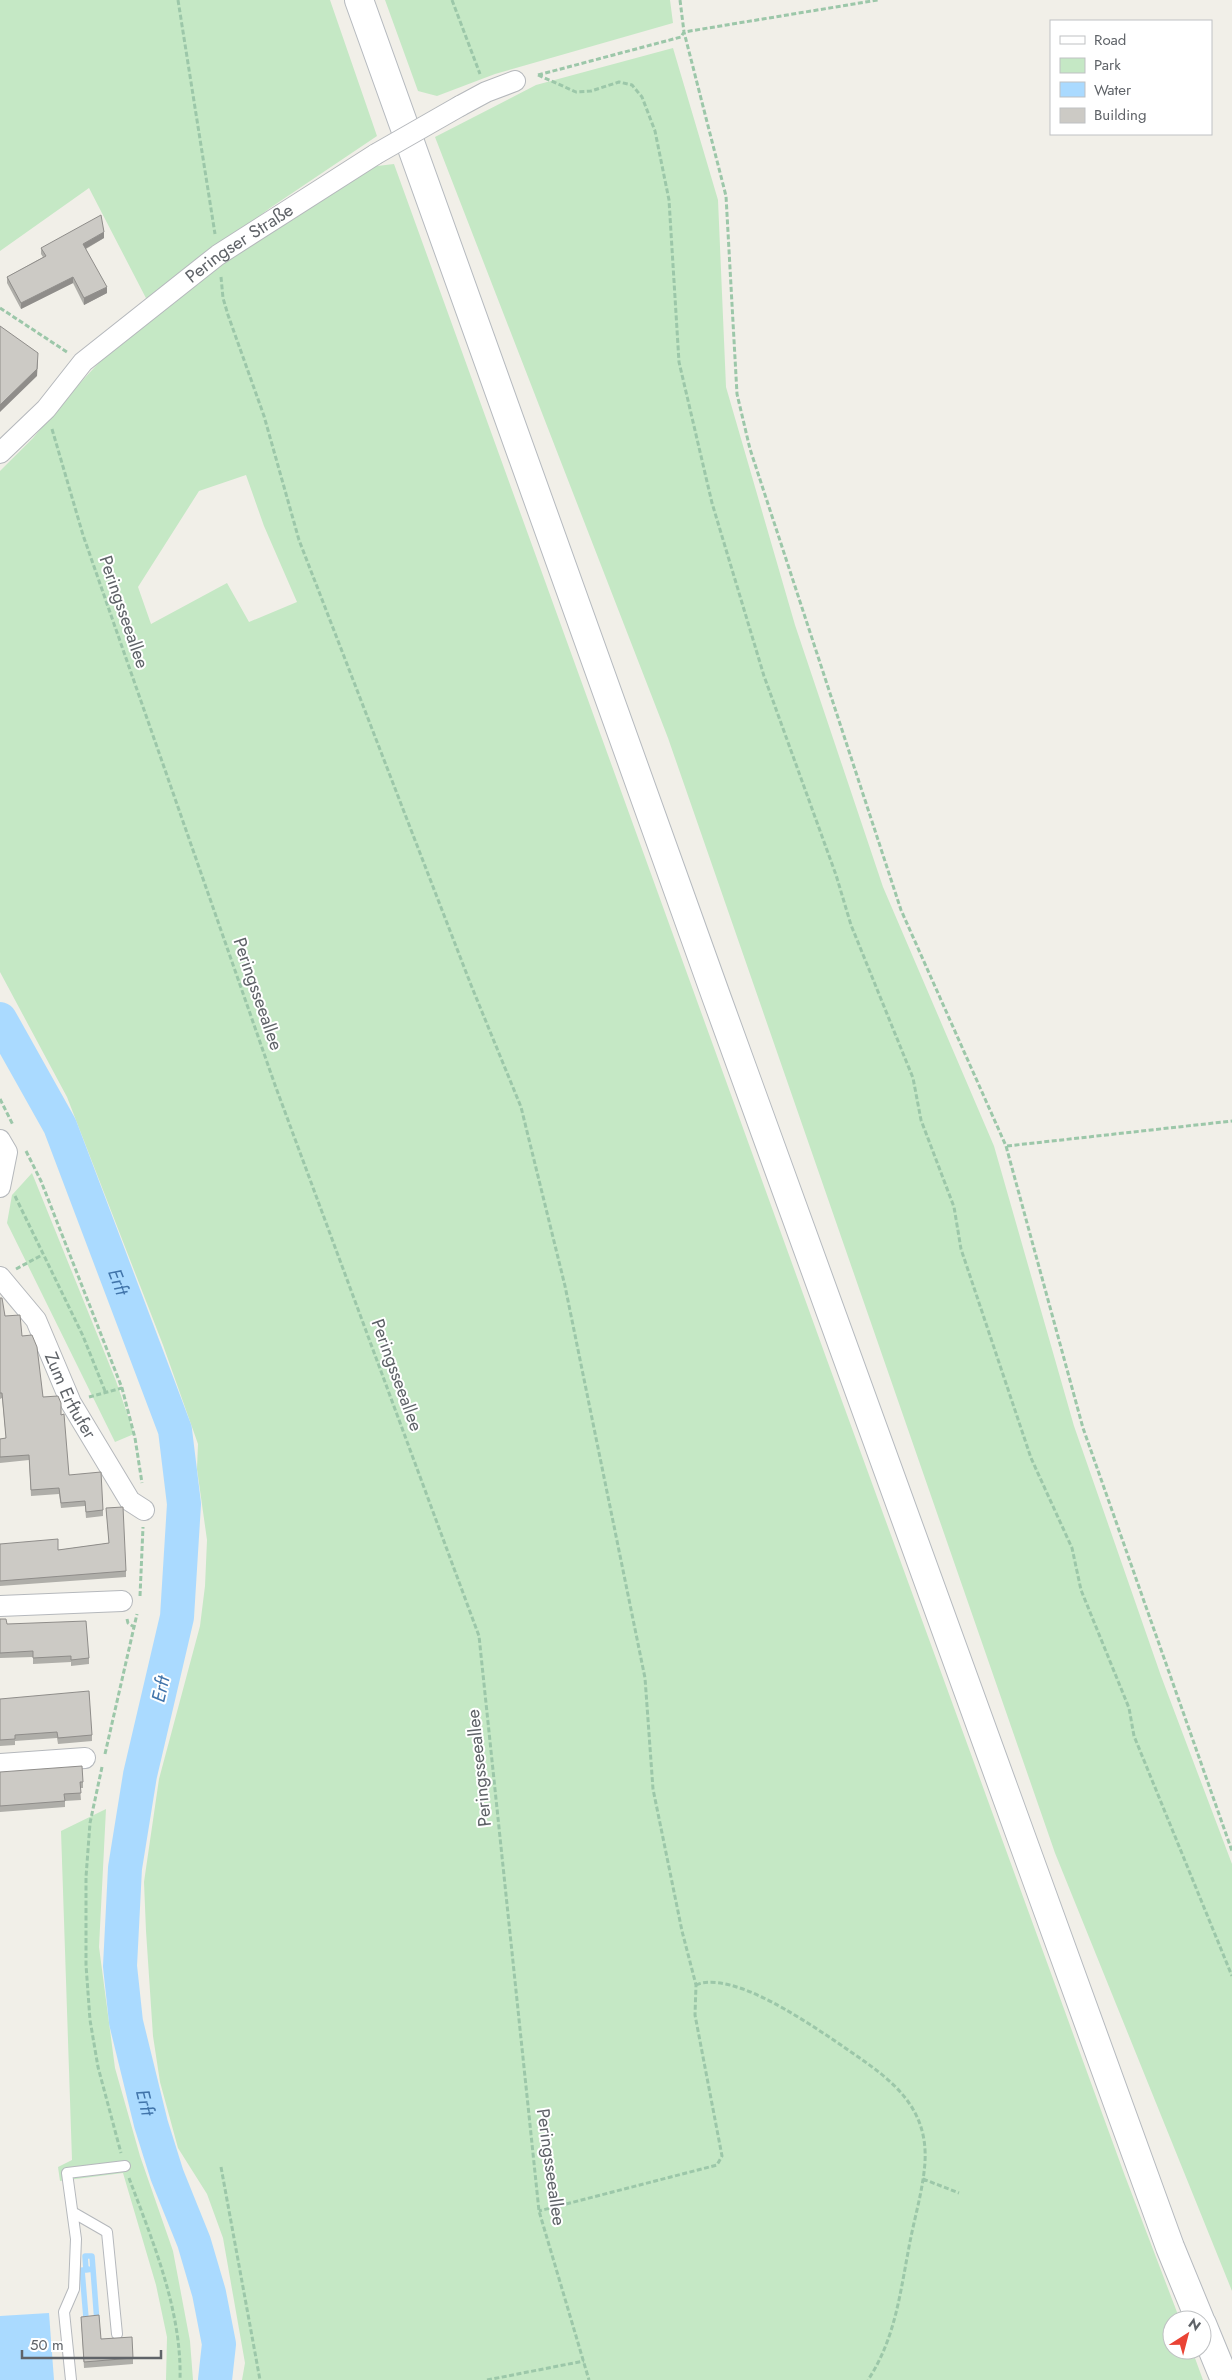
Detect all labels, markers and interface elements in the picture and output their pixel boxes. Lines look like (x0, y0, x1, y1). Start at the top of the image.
legend (1050, 20, 1212, 135)
text: Road (1094, 29, 1126, 51)
text: Park (1094, 54, 1121, 76)
text: Water (1094, 79, 1132, 101)
text: Building (1094, 104, 1146, 126)
street label: Peringser Straße (180, 197, 298, 289)
street label: Peringsseeallee (93, 552, 155, 672)
street label: Peringsseeallee (227, 934, 289, 1054)
water label: Erft (101, 1265, 136, 1300)
street label: Peringsseeallee (365, 1315, 429, 1435)
street label: Zum Erftufer (38, 1348, 103, 1444)
water label: Erft (144, 1672, 177, 1705)
street label: Peringsseeallee (460, 1708, 498, 1828)
water label: Erft (129, 2086, 162, 2120)
street label: Peringsseeallee (530, 2107, 572, 2227)
north arrow (1162, 2310, 1212, 2360)
text: N (1184, 2313, 1205, 2336)
scale bar (22, 2328, 161, 2360)
text: 50 m (30, 2334, 64, 2356)

